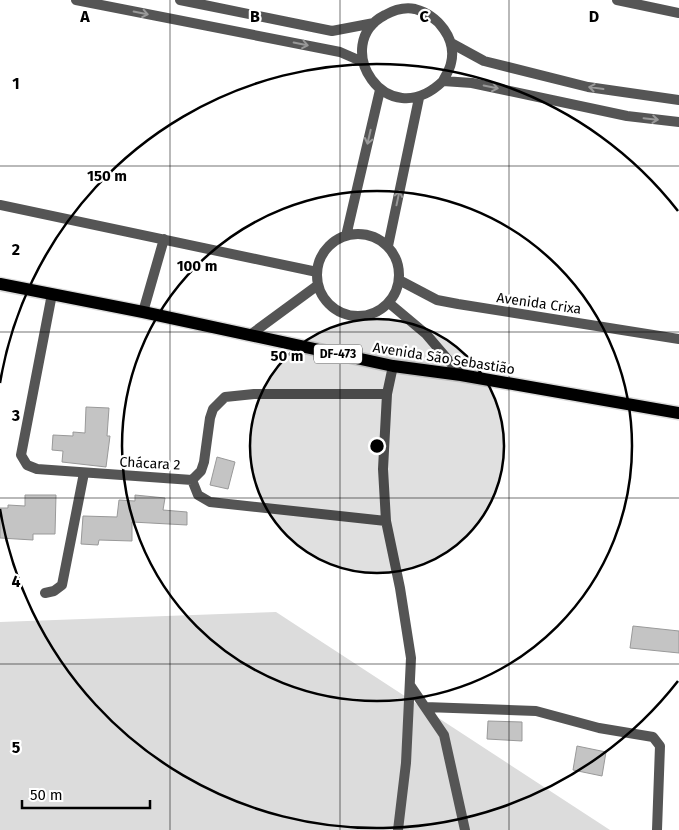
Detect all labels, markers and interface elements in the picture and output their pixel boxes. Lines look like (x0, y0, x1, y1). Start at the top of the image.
text: A (79, 7, 90, 26)
text: B (250, 7, 260, 26)
text: C (419, 7, 429, 26)
text: D (589, 7, 599, 26)
one-way arrow (133, 9, 149, 18)
one-way arrow (292, 40, 308, 50)
text: 1 (12, 74, 20, 93)
one-way arrow (483, 83, 499, 92)
one-way arrow (588, 83, 604, 93)
one-way arrow (642, 114, 658, 124)
one-way arrow (364, 129, 373, 145)
text: 150 m (87, 167, 127, 185)
one-way arrow (394, 191, 403, 207)
text: 2 (12, 240, 20, 259)
text: 100 m (177, 257, 217, 275)
street label: Avenida Crixa (495, 289, 582, 318)
street label: Avenida São Sebastião (372, 339, 516, 378)
road number: DF-473 (314, 344, 362, 364)
text: 50 m (270, 347, 304, 365)
text: 3 (11, 406, 20, 425)
centre of rings (368, 437, 386, 455)
street label: Chácara 2 (119, 453, 181, 474)
text: 4 (11, 572, 21, 591)
text: 5 (12, 738, 21, 757)
scale bar (22, 778, 150, 810)
text: 50 m (30, 786, 63, 804)

